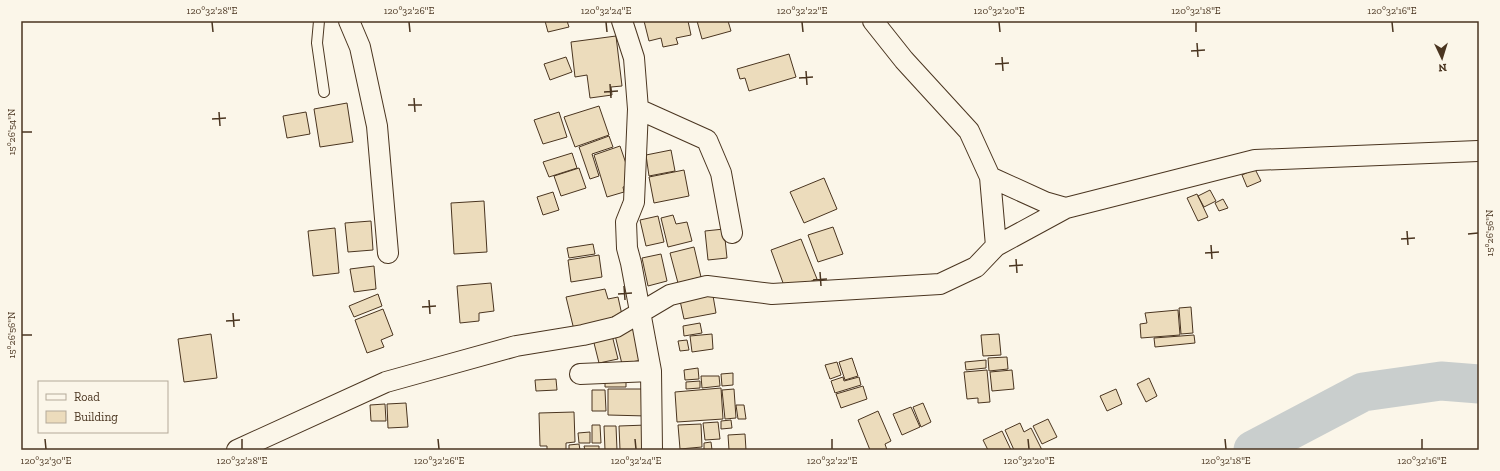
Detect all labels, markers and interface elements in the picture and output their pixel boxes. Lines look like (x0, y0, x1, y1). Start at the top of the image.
text: 120°32'28"E (187, 5, 238, 17)
text: 120°32'26"E (384, 5, 434, 17)
text: 120°32'24"E (581, 5, 631, 17)
text: 120°32'22"E (777, 5, 827, 17)
text: 120°32'20"E (973, 5, 1025, 17)
text: 120°32'18"E (1171, 5, 1221, 17)
text: 120°32'16"E (1367, 5, 1417, 17)
north arrow (1422, 38, 1462, 78)
text: N (1437, 61, 1447, 74)
text: 15°26'54"N (6, 108, 18, 155)
text: 15°26'56"N (1484, 209, 1496, 256)
text: 15°26'56"N (6, 311, 18, 358)
legend (38, 381, 168, 433)
text: Road (74, 390, 100, 404)
text: Building (74, 410, 118, 424)
text: 120°32'30"E (21, 455, 72, 467)
text: 120°32'28"E (217, 455, 268, 467)
text: 120°32'26"E (414, 455, 464, 467)
text: 120°32'24"E (611, 455, 661, 467)
text: 120°32'22"E (807, 455, 857, 467)
text: 120°32'20"E (1003, 455, 1055, 467)
text: 120°32'18"E (1201, 455, 1251, 467)
text: 120°32'16"E (1397, 455, 1447, 467)

